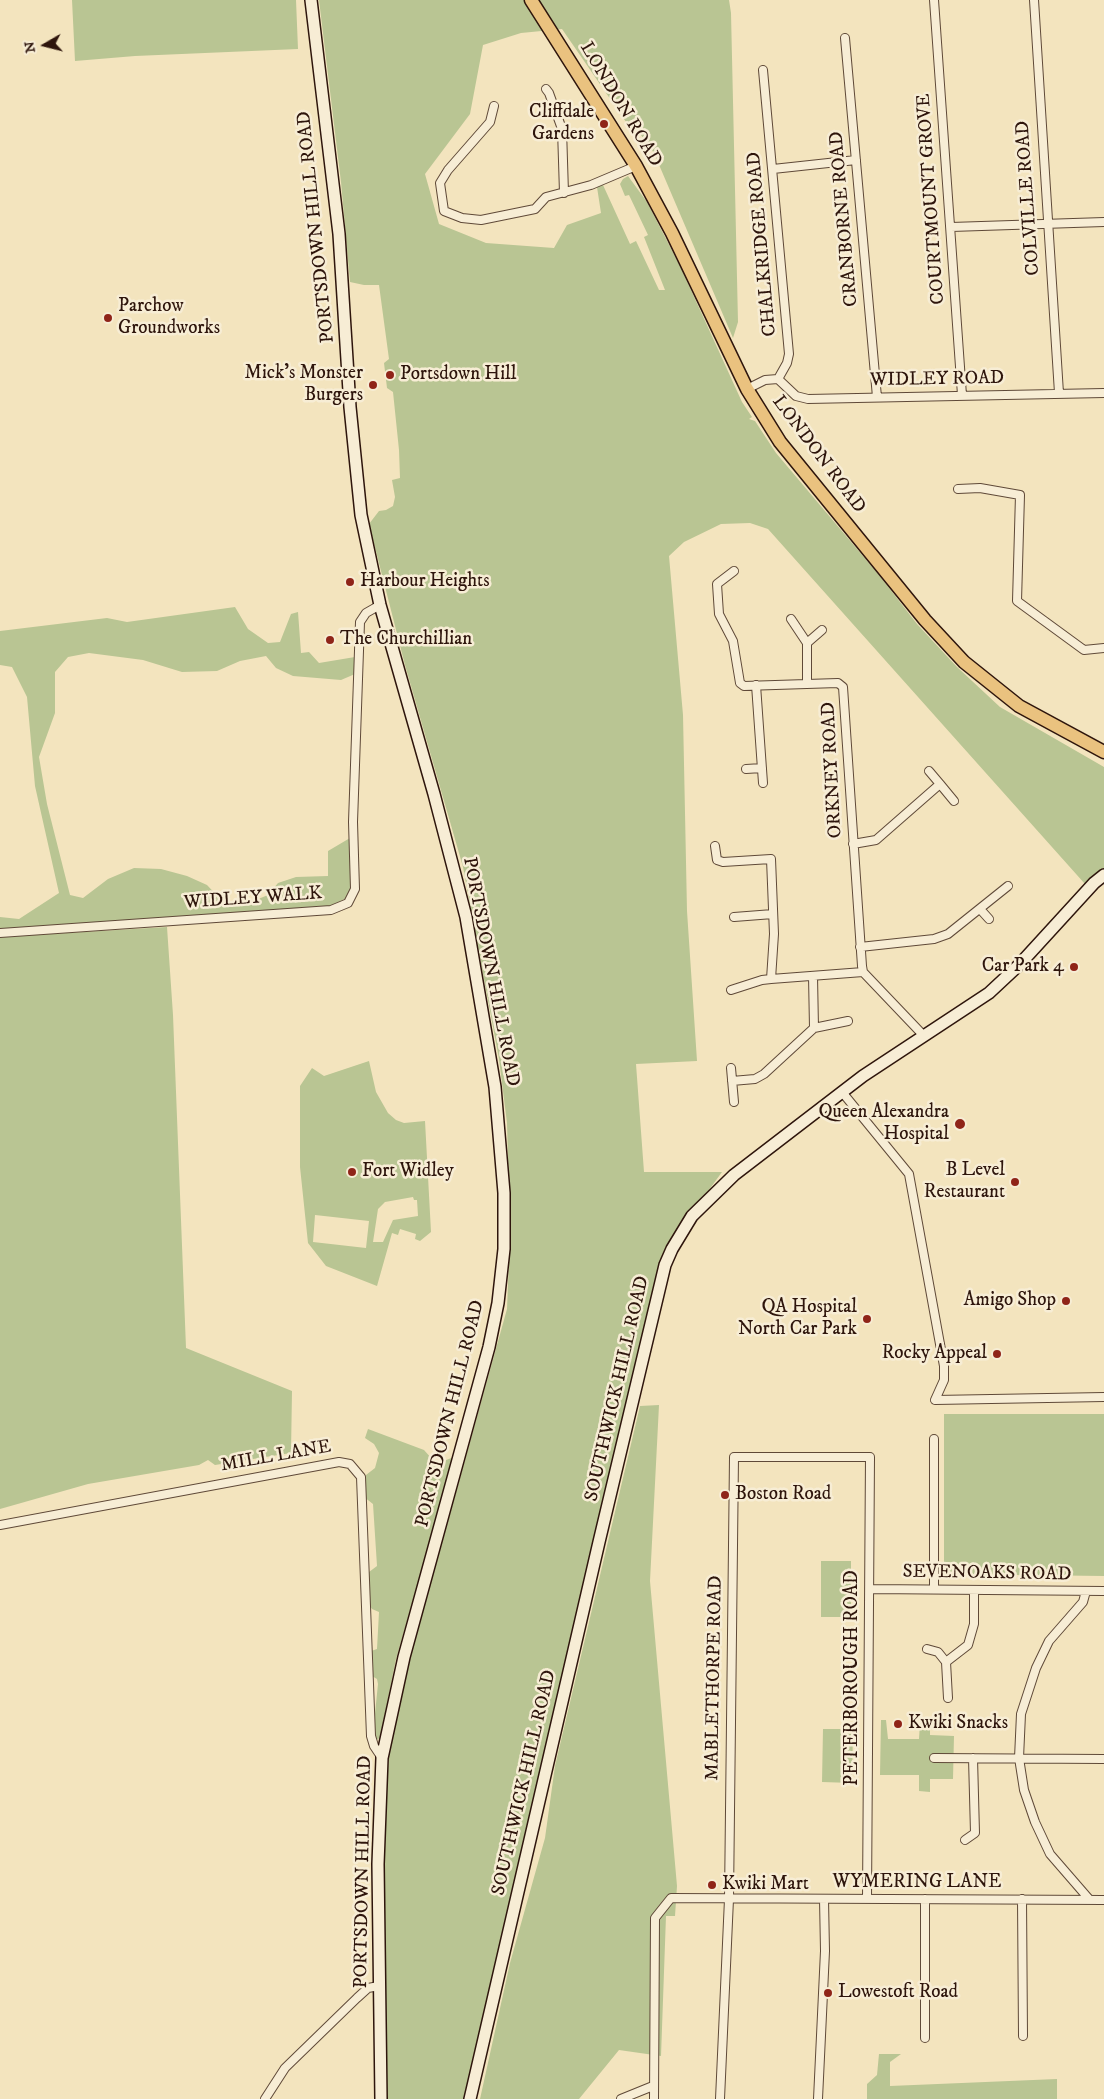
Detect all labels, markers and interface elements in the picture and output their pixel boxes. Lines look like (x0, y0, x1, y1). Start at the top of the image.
north arrow (20, 20, 70, 70)
street label: LONDON ROAD (574, 38, 666, 172)
text: N (20, 40, 40, 54)
street label: COURTMOUNT GROVE (913, 93, 951, 305)
place label: Cliffdale Gardens (529, 102, 594, 146)
street label: PORTSDOWN HILL ROAD (293, 110, 341, 344)
marker: Cliffdale Gardens (598, 118, 610, 130)
street label: COLVILLE ROAD (1012, 120, 1046, 276)
street label: CRANBORNE ROAD (826, 130, 864, 308)
street label: CHALKRIDGE ROAD (744, 151, 782, 337)
place label: Parchow Groundworks (118, 296, 220, 340)
marker: Parchow Groundworks (102, 312, 114, 324)
place label: Mick's Monster Burgers (245, 363, 363, 407)
place label: Portsdown Hill (400, 364, 516, 386)
street label: WIDLEY ROAD (870, 367, 1004, 393)
marker: Portsdown Hill (384, 369, 396, 381)
marker: Mick's Monster Burgers (367, 379, 379, 391)
street label: LONDON ROAD (766, 392, 870, 518)
place label: Harbour Heights (360, 571, 490, 593)
marker: Harbour Heights (344, 576, 356, 588)
place label: The Churchillian (340, 629, 472, 651)
marker: The Churchillian (324, 634, 336, 646)
street label: ORKNEY ROAD (818, 701, 848, 839)
street label: PORTSDOWN HILL ROAD (457, 855, 523, 1089)
street label: WIDLEY WALK (183, 883, 323, 915)
place label: Car Park 4 (982, 956, 1064, 978)
marker: Car Park 4 (1068, 961, 1080, 973)
place label: Queen Alexandra Hospital (818, 1102, 949, 1146)
marker: Queen Alexandra Hospital (953, 1117, 967, 1131)
place label: B Level Restaurant (924, 1160, 1005, 1204)
place label: Fort Widley (362, 1161, 454, 1183)
marker: Fort Widley (346, 1166, 358, 1178)
marker: B Level Restaurant (1009, 1176, 1021, 1188)
street label: SOUTHWICK HILL ROAD (581, 1274, 655, 1504)
place label: Amigo Shop (964, 1290, 1056, 1312)
marker: Amigo Shop (1060, 1295, 1072, 1307)
place label: QA Hospital North Car Park (738, 1297, 857, 1341)
street label: PORTSDOWN HILL ROAD (412, 1298, 490, 1530)
marker: QA Hospital North Car Park (861, 1313, 873, 1325)
place label: Rocky Appeal (882, 1343, 987, 1365)
marker: Rocky Appeal (991, 1348, 1003, 1360)
street label: MILL LANE (219, 1436, 333, 1478)
place label: Boston Road (735, 1484, 831, 1506)
marker: Boston Road (719, 1489, 731, 1501)
street label: SEVENOAKS ROAD (902, 1561, 1072, 1587)
street label: PETERBOROUGH ROAD (842, 1570, 864, 1786)
street label: MABLETHORPE ROAD (702, 1575, 728, 1781)
street label: SOUTHWICK HILL ROAD (488, 1668, 562, 1898)
place label: Kwiki Snacks (908, 1713, 1008, 1735)
marker: Kwiki Snacks (892, 1718, 904, 1730)
street label: PORTSDOWN HILL ROAD (351, 1755, 377, 1989)
street label: WYMERING LANE (833, 1872, 1001, 1894)
place label: Kwiki Mart (722, 1874, 809, 1896)
marker: Kwiki Mart (706, 1879, 718, 1891)
place label: Lowestoft Road (838, 1982, 958, 2004)
marker: Lowestoft Road (822, 1987, 834, 1999)

